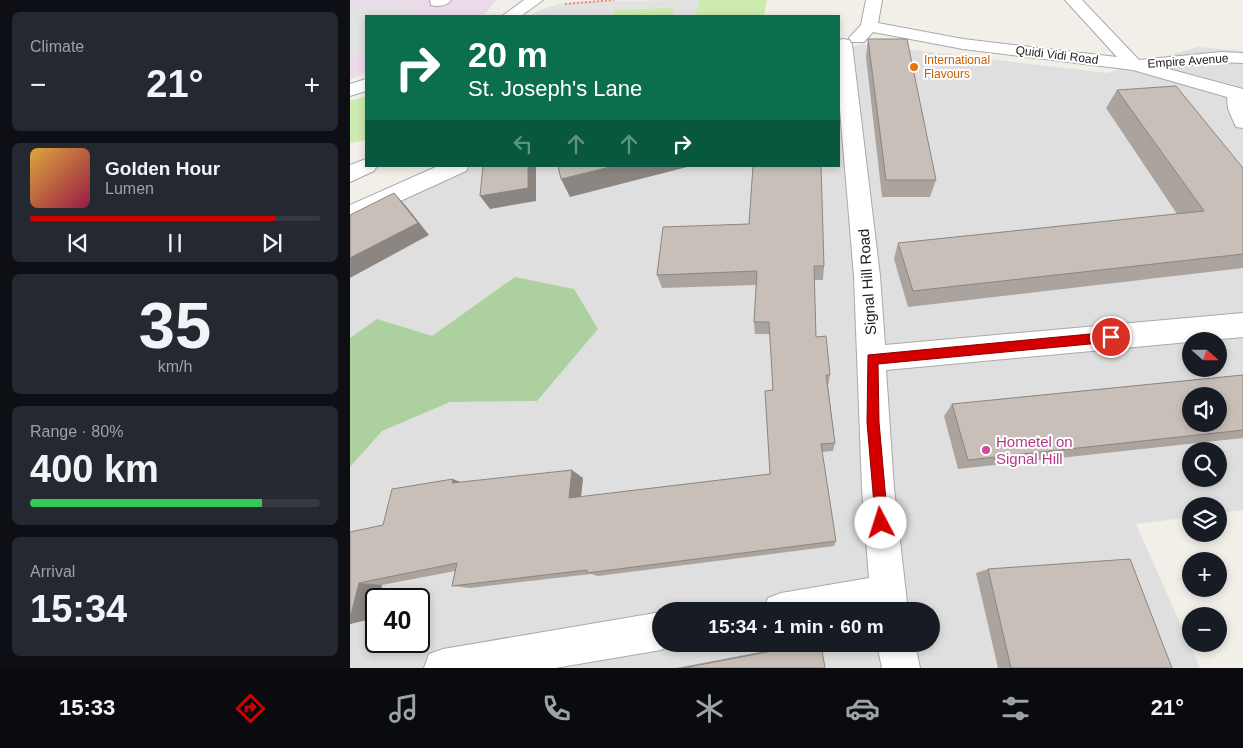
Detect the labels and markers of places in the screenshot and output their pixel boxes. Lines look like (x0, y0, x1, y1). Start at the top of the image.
place label: International Flavours (924, 53, 990, 81)
marker: International Flavours (908, 61, 920, 73)
pin (1090, 316, 1132, 358)
place label: Hometel on Signal Hill (996, 433, 1073, 467)
marker: Hometel on Signal Hill (980, 444, 992, 456)

